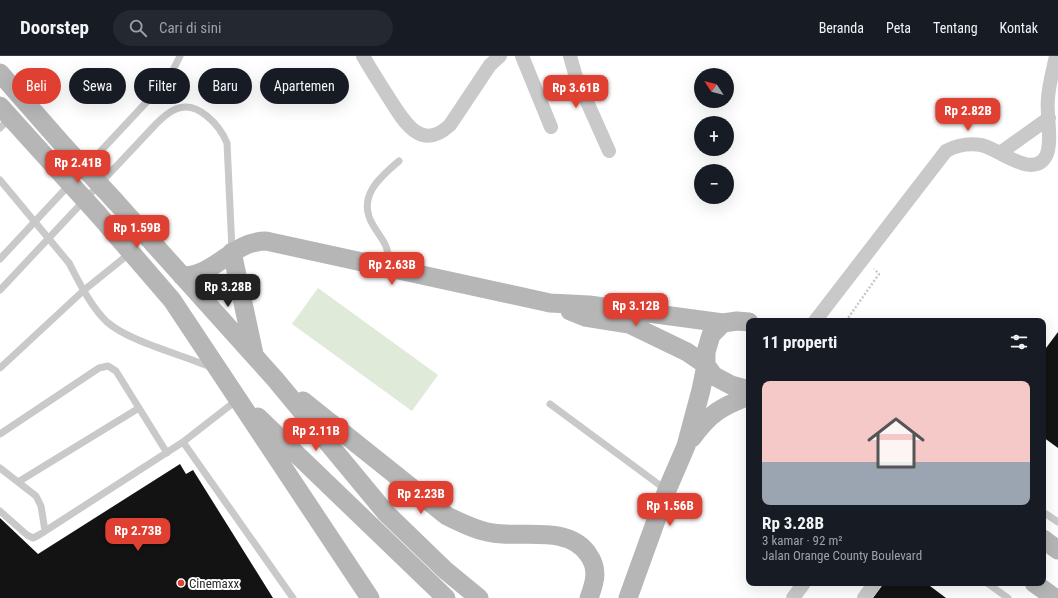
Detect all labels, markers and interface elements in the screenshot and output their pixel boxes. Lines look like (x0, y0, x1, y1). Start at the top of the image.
search box (113, 10, 393, 46)
text: Doorstep (20, 16, 89, 39)
icon: search (127, 17, 149, 39)
text: Cari di sini (159, 19, 221, 37)
text: Beranda (819, 20, 864, 36)
text: Peta (886, 20, 911, 36)
text: Tentang (933, 20, 978, 36)
text: Kontak (1000, 20, 1038, 36)
chip: Beli (12, 68, 61, 104)
chip: Sewa (69, 68, 126, 104)
chip: Filter (134, 68, 190, 104)
chip: Baru (198, 68, 252, 104)
chip: Apartemen (260, 68, 349, 104)
north arrow (694, 68, 734, 108)
map controls (694, 68, 734, 204)
pin: Rp 3.61B (535, 75, 617, 109)
text: Rp 3.61B (552, 80, 600, 95)
pin: Rp 2.82B (927, 98, 1009, 132)
text: Rp 2.82B (944, 103, 992, 118)
button: + (694, 116, 734, 156)
pin: Rp 2.41B (37, 150, 119, 184)
text: Rp 2.41B (54, 155, 102, 170)
button: − (694, 164, 734, 204)
pin: Rp 1.59B (96, 215, 178, 249)
text: Rp 1.59B (113, 220, 161, 235)
pin: Rp 2.63B (351, 252, 433, 286)
text: Rp 2.63B (368, 257, 416, 272)
pin: Rp 3.28B (187, 274, 269, 308)
text: Rp 3.28B (204, 279, 252, 294)
pin: Rp 3.12B (595, 293, 677, 327)
text: Rp 3.12B (612, 298, 660, 313)
icon: filters (1008, 331, 1030, 353)
text: 11 properti (762, 332, 837, 352)
icon: home (860, 407, 932, 479)
pin: Rp 2.11B (275, 418, 357, 452)
text: Rp 2.11B (292, 423, 340, 438)
pin: Rp 2.23B (380, 481, 462, 515)
text: Rp 2.23B (397, 486, 445, 501)
pin: Rp 1.56B (629, 493, 711, 527)
text: Rp 1.56B (646, 498, 694, 513)
text: Rp 3.28B (762, 513, 824, 533)
pin: Rp 2.73B (97, 518, 179, 552)
text: Rp 2.73B (114, 523, 162, 538)
text: 3 kamar · 92 m² (762, 533, 843, 548)
text: Jalan Orange County Boulevard (762, 548, 922, 563)
place label: Cinemaxx (189, 576, 239, 591)
marker: Cinemaxx (176, 578, 186, 588)

